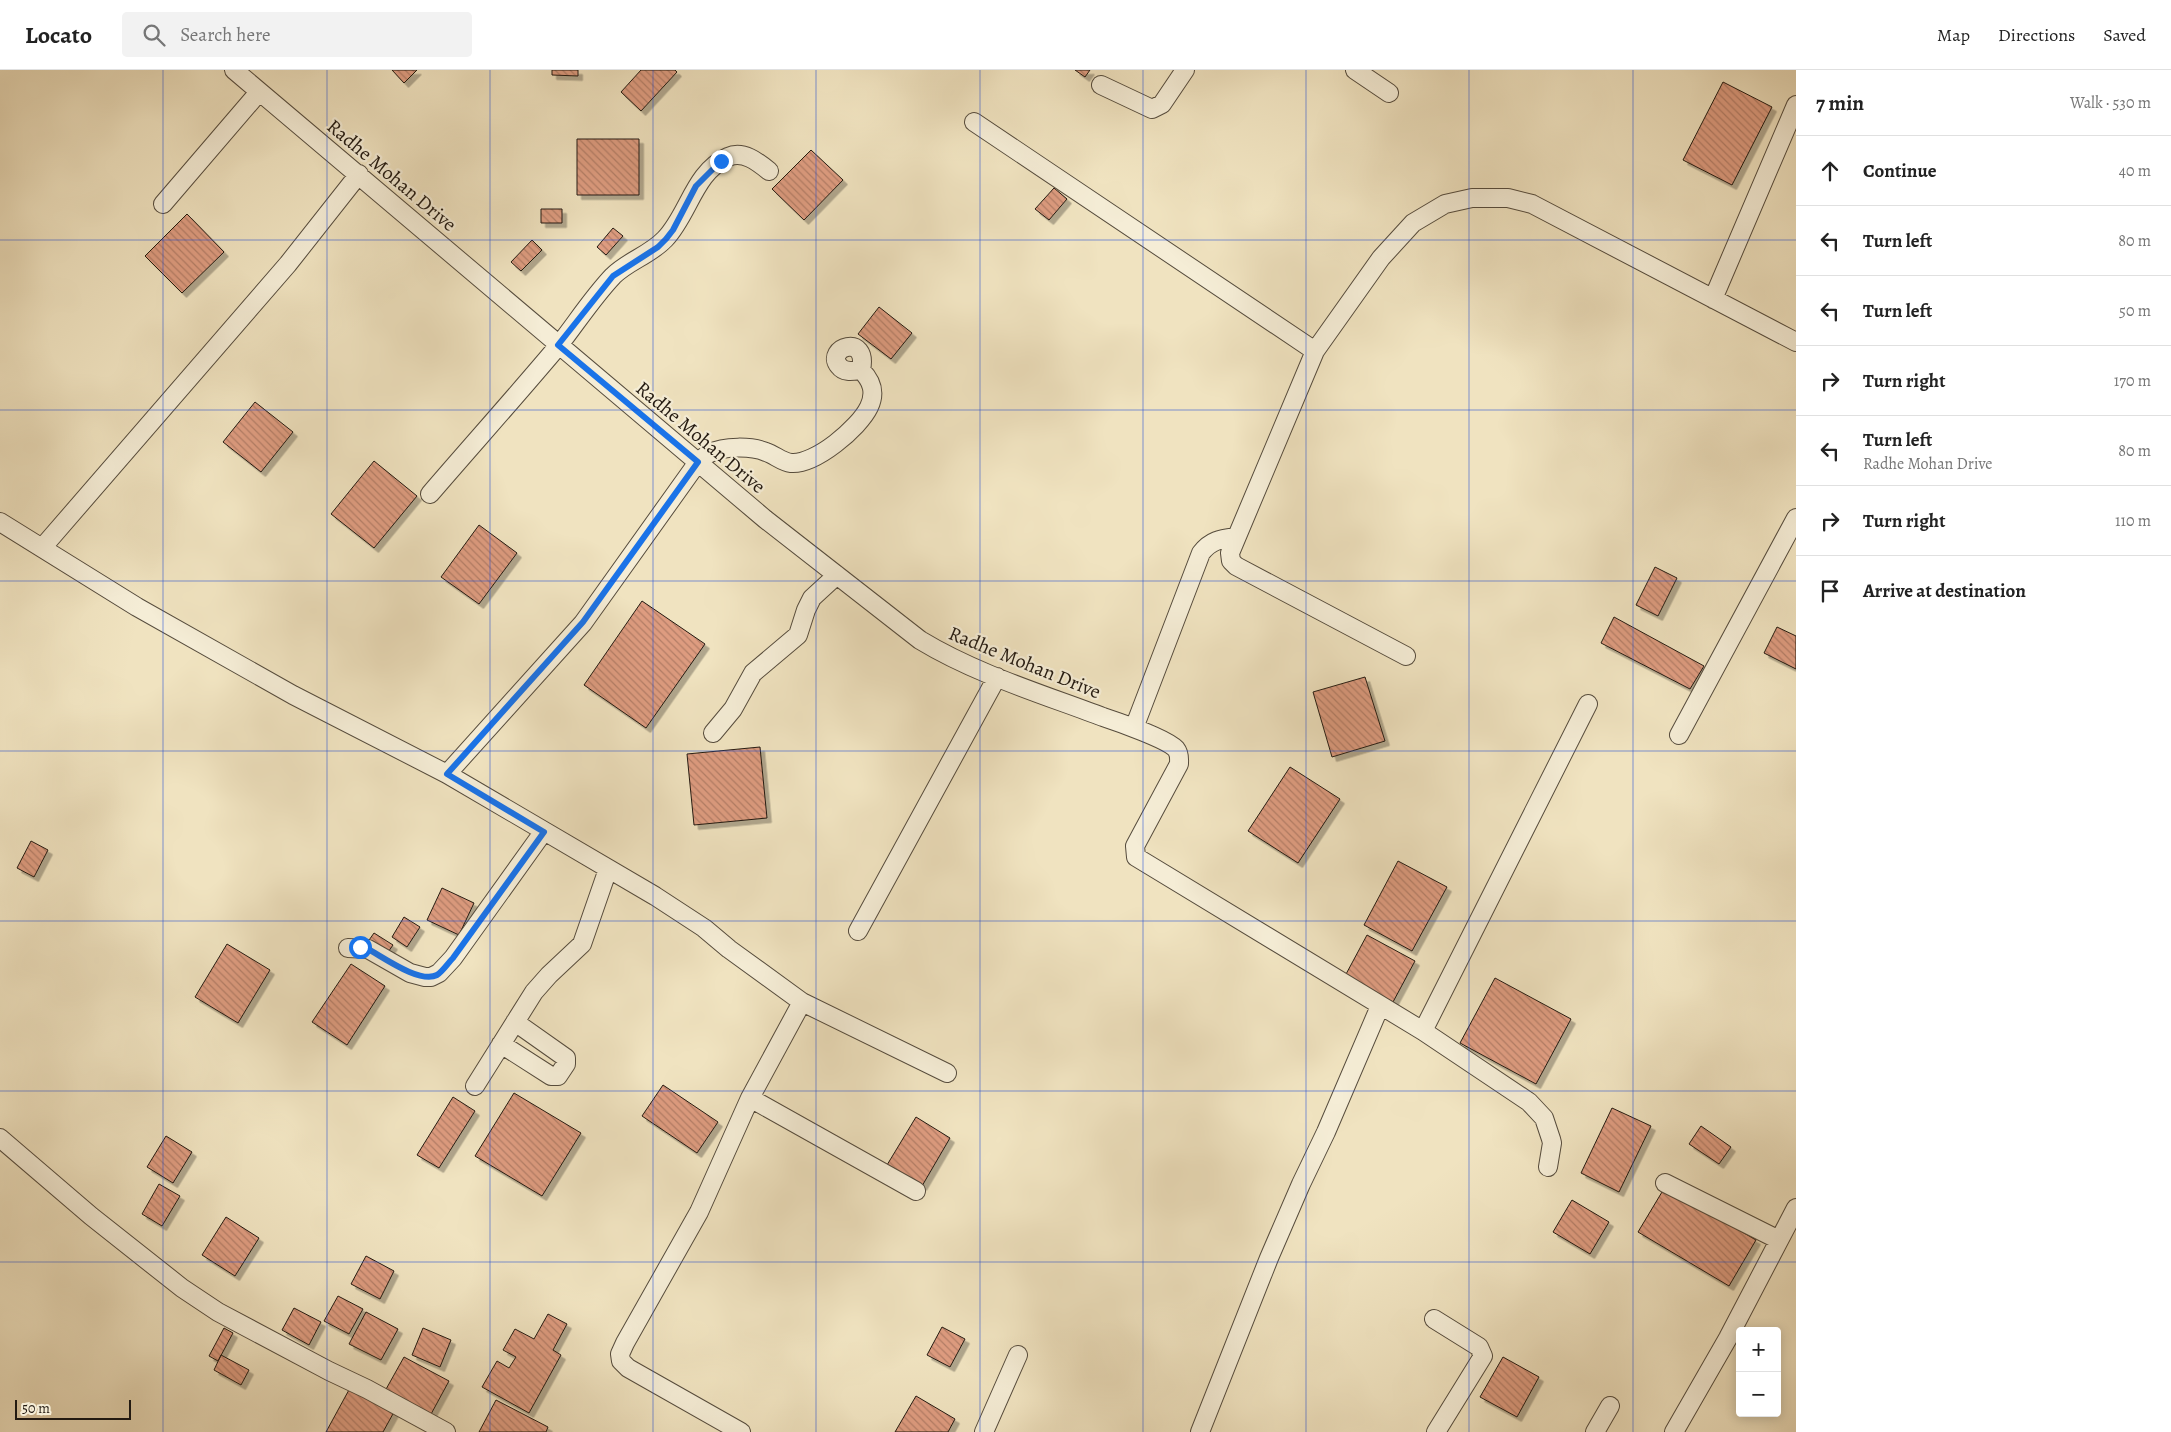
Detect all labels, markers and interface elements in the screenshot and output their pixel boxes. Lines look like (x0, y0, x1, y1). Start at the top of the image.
search box (122, 12, 472, 57)
text: Locato (25, 19, 92, 51)
icon: search (140, 21, 168, 49)
text: Search here (180, 22, 271, 48)
text: Map (1937, 23, 1970, 47)
text: Directions (1998, 23, 2075, 47)
text: Saved (2103, 23, 2146, 47)
text: 7 min (1816, 89, 1864, 117)
text: Walk · 530 m (2070, 92, 2151, 114)
street label: Radhe Mohan Drive (321, 113, 462, 238)
route end (710, 150, 733, 173)
icon: ahead (1816, 157, 1844, 185)
text: Continue (1863, 158, 1937, 184)
text: 40 m (2119, 160, 2151, 182)
icon: left (1816, 227, 1844, 255)
text: Turn left (1863, 228, 1932, 254)
text: 80 m (2118, 230, 2151, 252)
icon: left (1816, 297, 1844, 325)
text: Turn left (1863, 298, 1932, 324)
text: 50 m (2119, 300, 2151, 322)
icon: right (1816, 367, 1844, 395)
text: Turn right (1863, 368, 1945, 394)
text: 170 m (2114, 370, 2151, 392)
street label: Radhe Mohan Drive (630, 375, 771, 500)
text: Turn left (1863, 427, 1932, 453)
icon: left (1816, 437, 1844, 465)
text: 80 m (2118, 440, 2151, 462)
text: Radhe Mohan Drive (1863, 453, 1992, 475)
icon: right (1816, 507, 1844, 535)
text: Turn right (1863, 508, 1945, 534)
text: 110 m (2115, 510, 2151, 532)
icon: arrive (1816, 577, 1844, 605)
text: Arrive at destination (1863, 578, 2026, 604)
street label: Radhe Mohan Drive (945, 620, 1105, 705)
route start (349, 936, 372, 959)
map controls (1736, 1327, 1781, 1417)
button: + (1736, 1327, 1781, 1372)
button: − (1736, 1372, 1781, 1417)
scale bar (15, 1397, 131, 1420)
text: 50 m (22, 1399, 50, 1418)

